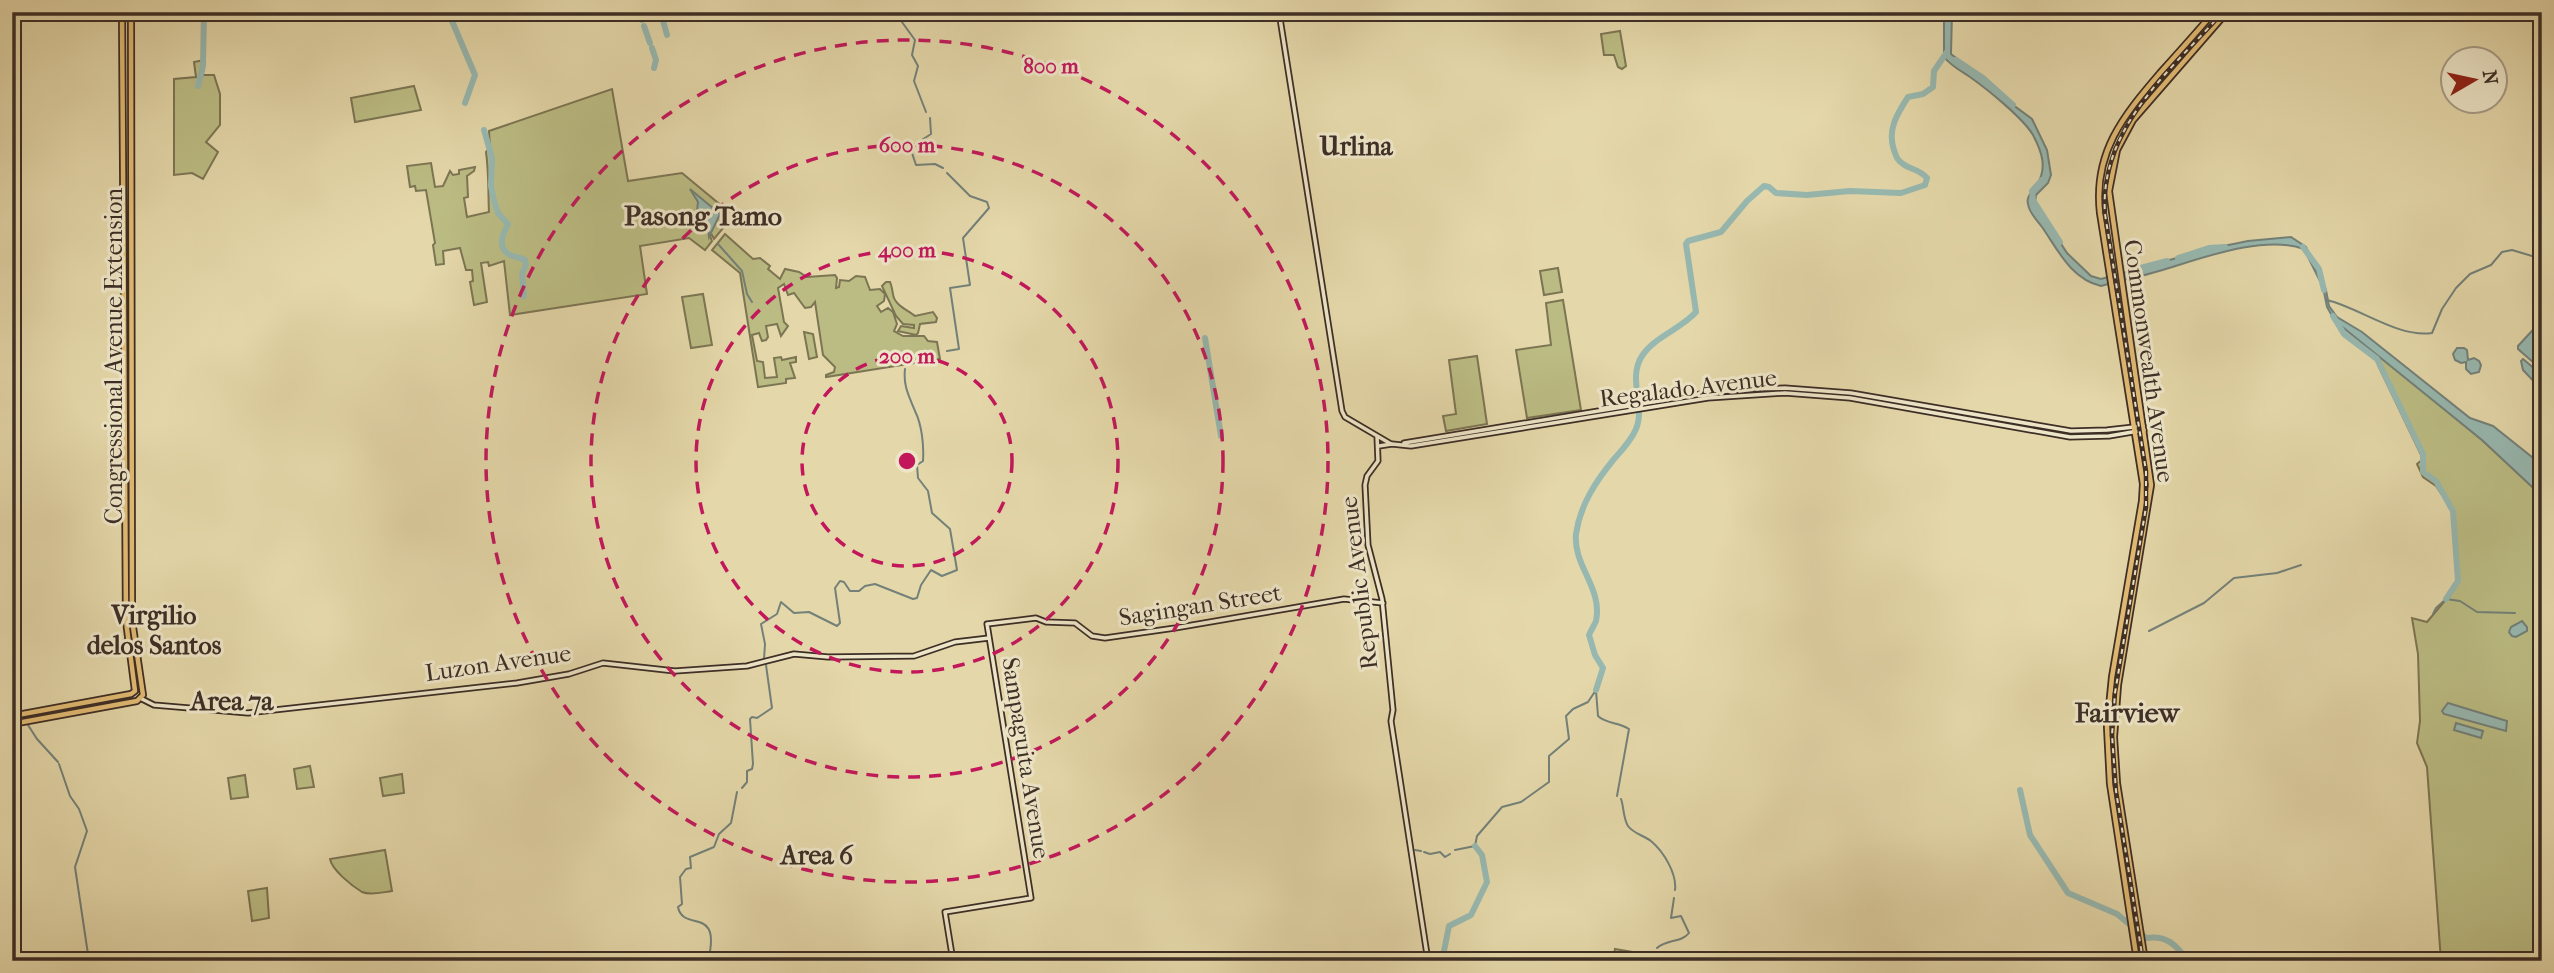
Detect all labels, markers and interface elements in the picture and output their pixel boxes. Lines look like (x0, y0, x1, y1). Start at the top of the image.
north arrow (2438, 46, 2508, 116)
text: 800 m (1023, 54, 1079, 78)
text: N (2478, 69, 2502, 87)
district label: Urlina (1318, 131, 1394, 162)
text: 600 m (879, 133, 936, 157)
street label: Congressional Avenue Extension (100, 188, 128, 524)
district label: Pasong Tamo (624, 199, 782, 232)
text: 400 m (877, 238, 936, 263)
street label: Commonwealth Avenue (2118, 238, 2180, 484)
text: 200 m (879, 344, 936, 368)
street label: Regalado Avenue (1598, 363, 1778, 413)
centre of rings (895, 449, 919, 473)
street label: Republic Avenue (1334, 495, 1384, 671)
street label: Sagingan Street (1117, 578, 1284, 632)
district label: Virgilio delos Santos (87, 600, 222, 661)
street label: Luzon Avenue (423, 639, 573, 687)
street label: Sampaguita Avenue (996, 655, 1056, 861)
district label: Area 7a (189, 686, 274, 717)
district label: Fairview (2075, 696, 2180, 729)
district label: Area 6 (779, 840, 854, 871)

